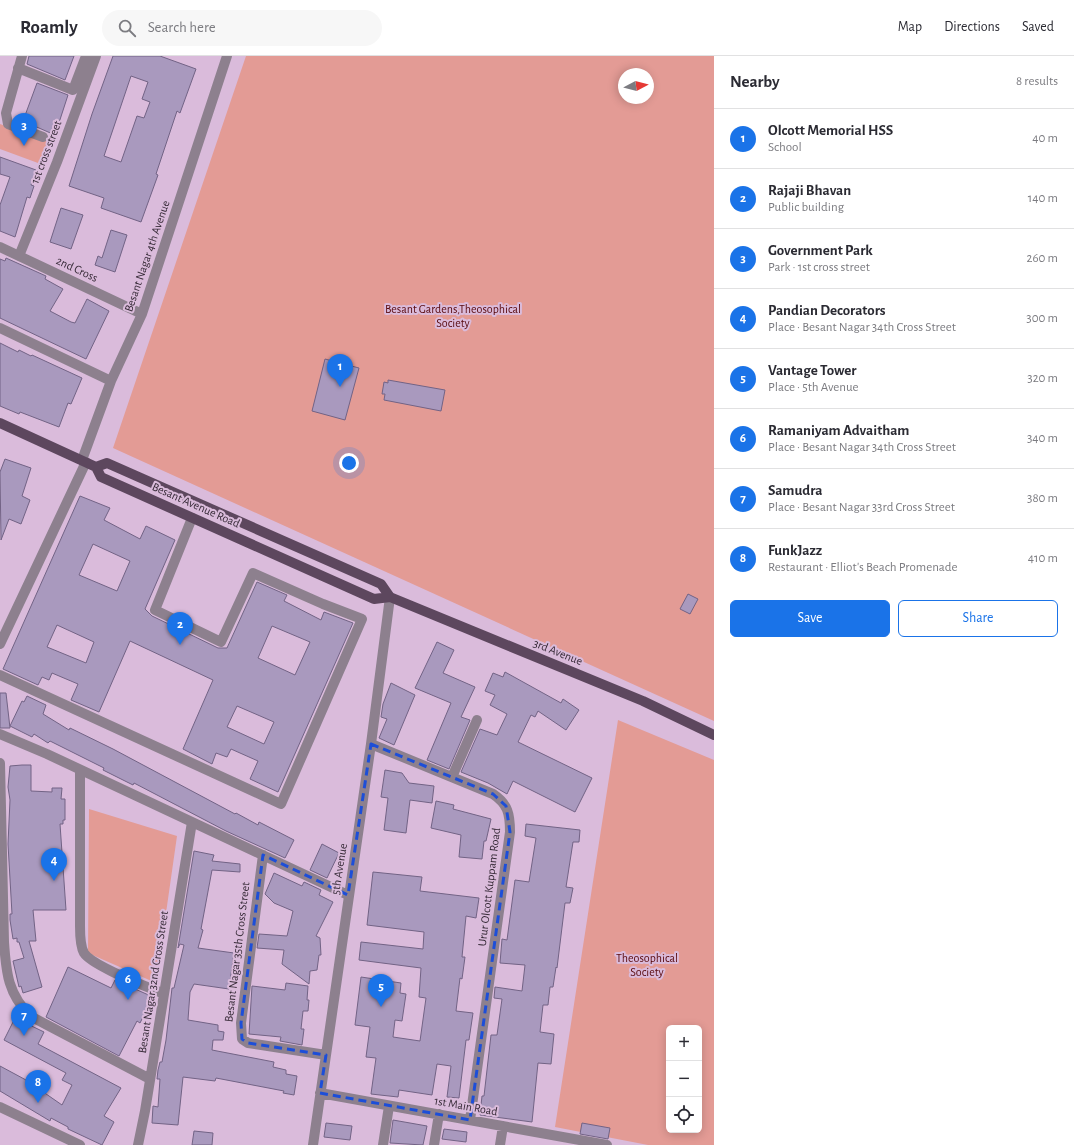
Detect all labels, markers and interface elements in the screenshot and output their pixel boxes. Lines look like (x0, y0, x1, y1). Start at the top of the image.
search box (102, 10, 382, 46)
icon: search (116, 17, 138, 39)
text: Roamly (20, 18, 78, 37)
text: Search here (148, 20, 216, 35)
text: Map (898, 20, 922, 34)
text: Directions (944, 20, 1000, 34)
text: Saved (1022, 20, 1054, 34)
north arrow (618, 68, 654, 104)
text: Nearby (730, 73, 780, 90)
text: 8 results (1016, 75, 1058, 88)
pin: 3 (11, 113, 37, 146)
street label: 1st cross street (28, 119, 64, 185)
text: Olcott Memorial HSS (768, 123, 893, 138)
text: 1 (741, 132, 745, 145)
text: 40 m (1032, 132, 1058, 145)
text: School (768, 141, 802, 154)
text: Rajaji Bhavan (768, 183, 851, 198)
text: 2 (740, 192, 746, 205)
text: 140 m (1028, 192, 1058, 205)
street label: Besant Nagar 4th Avenue (122, 199, 172, 313)
text: Public building (768, 201, 844, 214)
text: Government Park (768, 243, 873, 258)
text: 3 (740, 252, 746, 265)
text: 260 m (1027, 252, 1058, 265)
street label: 2nd Cross (54, 254, 100, 284)
text: Park · 1st cross street (768, 261, 870, 274)
park label: Besant Gardens,Theosophical Society (385, 303, 521, 330)
text: Pandian Decorators (768, 303, 886, 318)
text: 4 (740, 312, 746, 325)
text: 300 m (1026, 312, 1058, 325)
text: Place · Besant Nagar 34th Cross Street (768, 321, 956, 334)
pin: 1 (327, 354, 353, 387)
text: Vantage Tower (768, 363, 857, 378)
text: 5 (740, 372, 746, 385)
text: 320 m (1027, 372, 1058, 385)
text: Place · 5th Avenue (768, 381, 859, 394)
text: Ramaniyam Advaitham (768, 423, 909, 438)
text: 6 (740, 432, 746, 445)
text: 340 m (1027, 432, 1058, 445)
text: Place · Besant Nagar 34th Cross Street (768, 441, 956, 454)
your location (339, 453, 359, 473)
street label: Besant Avenue Road (150, 480, 242, 530)
text: Samudra (768, 483, 822, 498)
text: 7 (740, 492, 746, 505)
text: 380 m (1027, 492, 1058, 505)
text: Place · Besant Nagar 33rd Cross Street (768, 501, 955, 514)
text: FunkJazz (768, 543, 822, 558)
text: 8 (740, 552, 746, 565)
text: 410 m (1028, 552, 1058, 565)
text: Restaurant · Elliot's Beach Promenade (768, 561, 958, 574)
button: Save (730, 600, 890, 637)
button: Share (898, 600, 1058, 637)
pin: 2 (167, 612, 193, 645)
street label: 3rd Avenue (532, 637, 584, 667)
street label: Urur Olcott Kuppam Road (476, 827, 502, 947)
street label: 5th Avenue (329, 842, 349, 896)
pin: 4 (41, 848, 67, 881)
street label: Besant Nagar 35th Cross Street (222, 881, 252, 1023)
street label: Besant Nagar 32nd Cross Street (136, 910, 170, 1054)
park label: Theosophical Society (616, 952, 678, 979)
pin: 6 (115, 967, 141, 1000)
pin: 5 (368, 974, 394, 1007)
pin: 7 (11, 1003, 37, 1036)
map controls (666, 1025, 702, 1133)
button: + (666, 1025, 702, 1061)
button: − (666, 1061, 702, 1097)
pin: 8 (25, 1070, 51, 1103)
street label: 1st Main Road (433, 1095, 499, 1117)
button: locate (666, 1097, 702, 1133)

